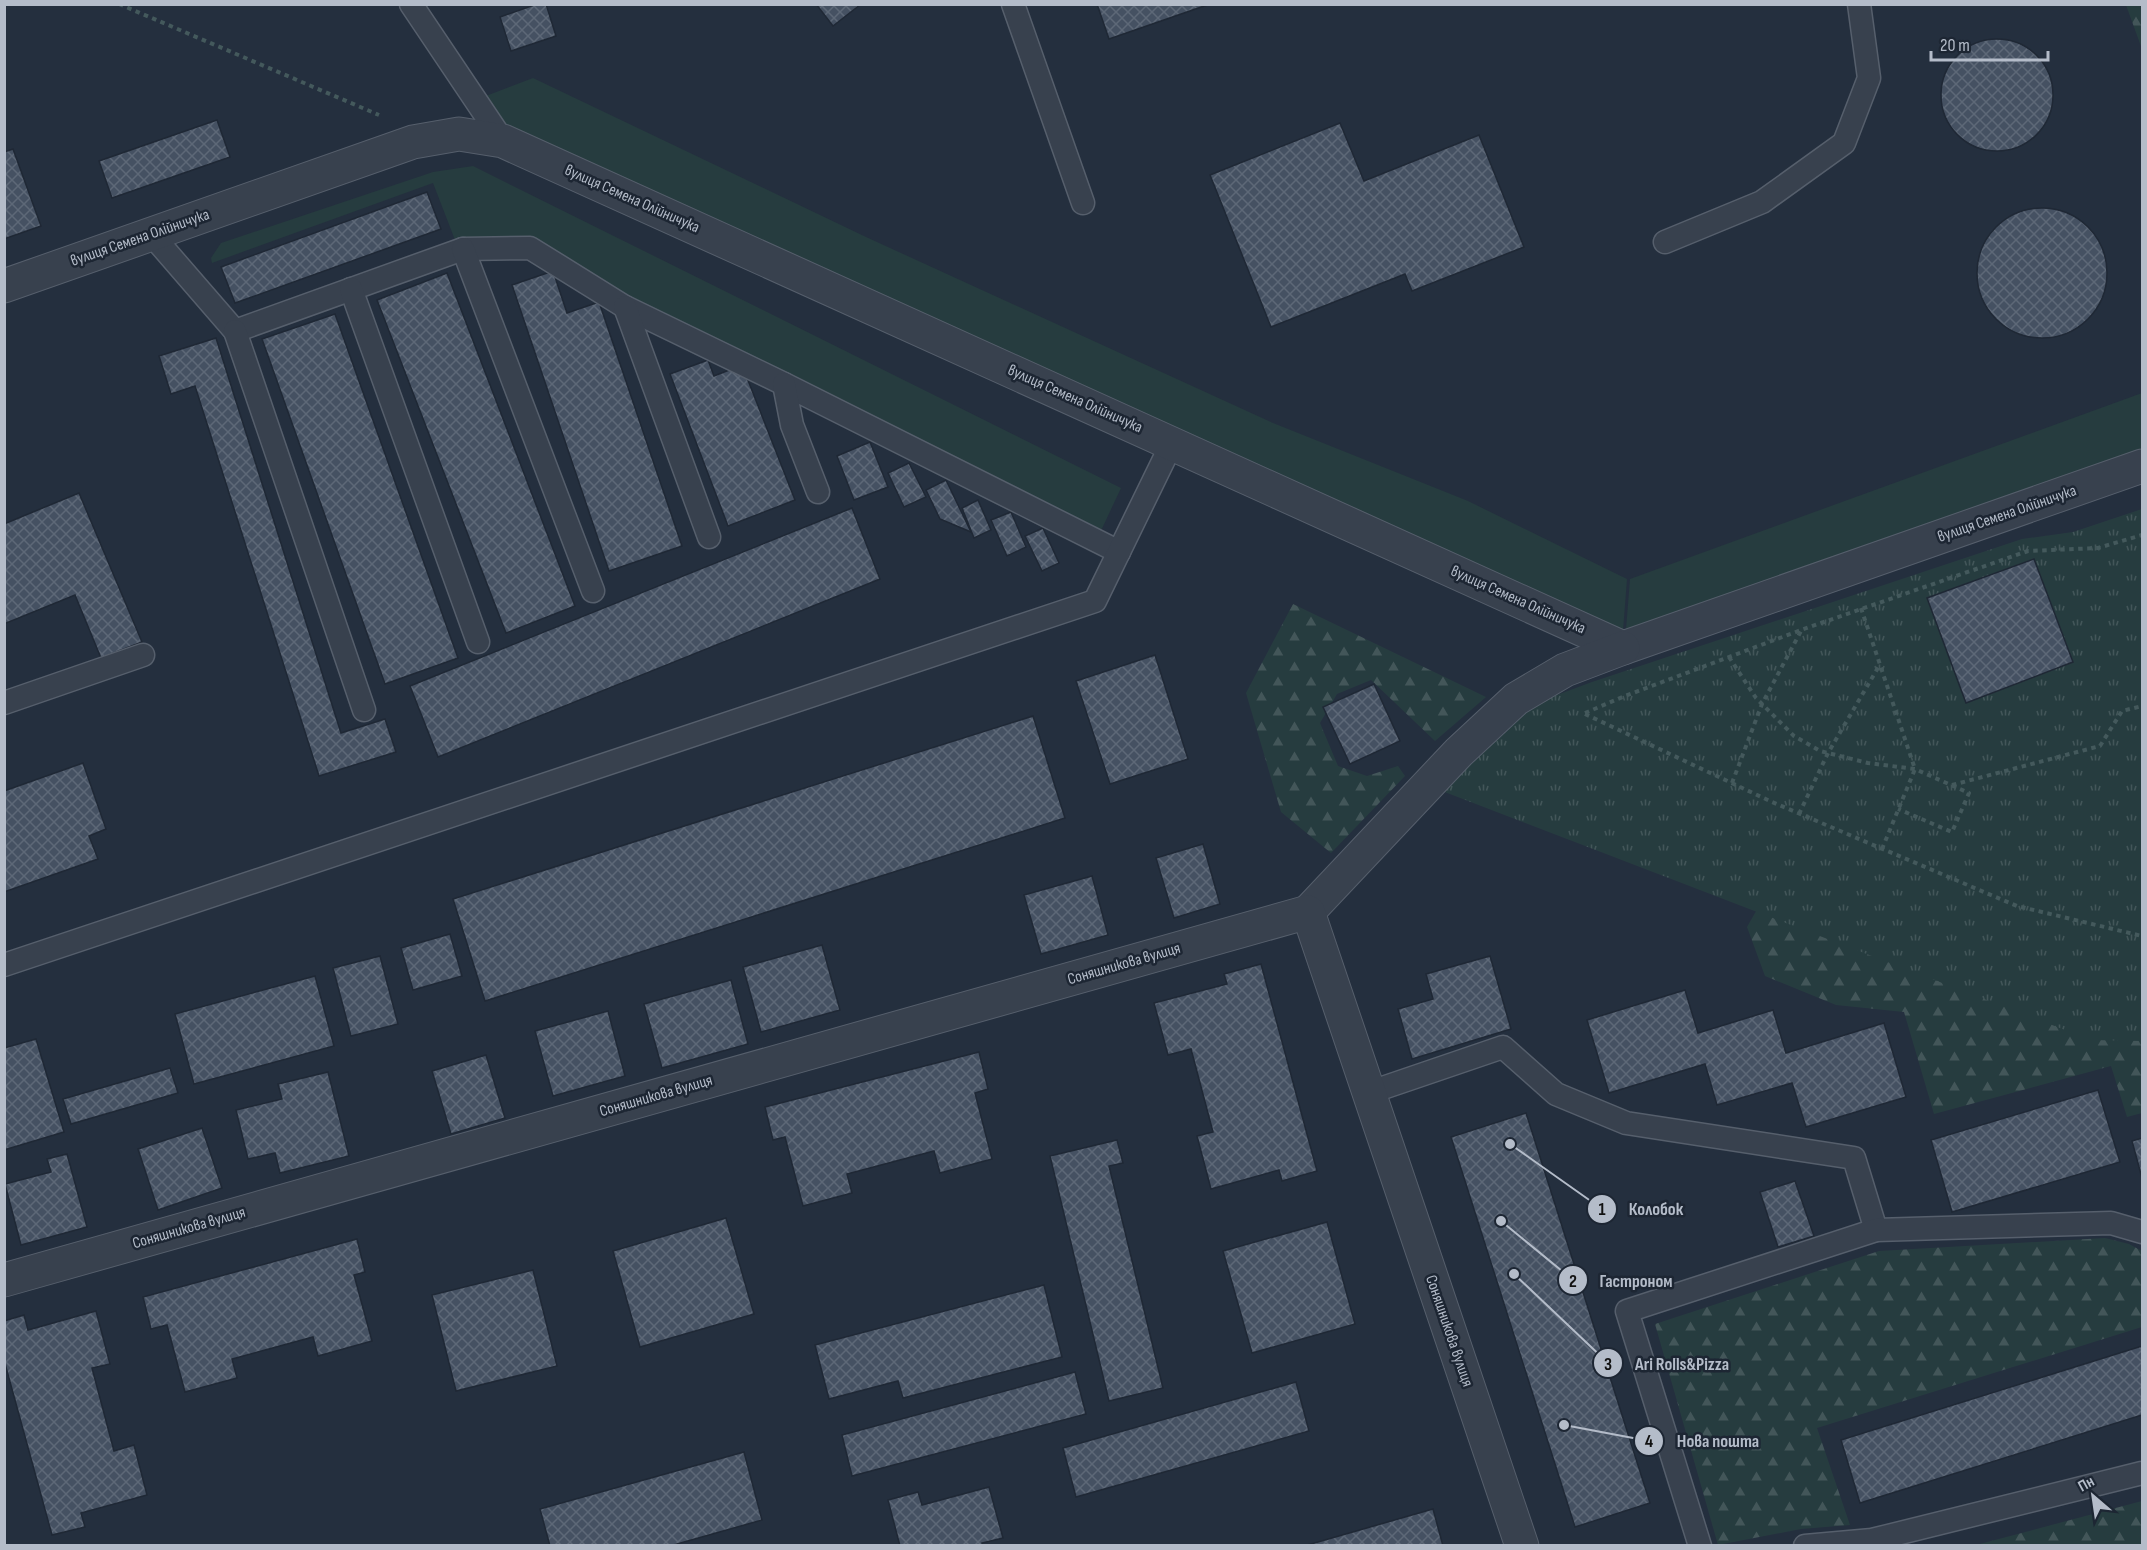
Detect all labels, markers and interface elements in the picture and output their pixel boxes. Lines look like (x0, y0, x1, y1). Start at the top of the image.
scale bar (1931, 24, 2048, 62)
text: 20 m (1940, 35, 1970, 56)
street label: вулиця Семена Олійничука (562, 161, 702, 237)
street label: вулиця Семена Олійничука (68, 205, 212, 271)
street label: вулиця Семена Олійничука (1005, 361, 1145, 437)
street label: вулиця Семена Олійничука (1935, 481, 2079, 547)
street label: вулиця Семена Олійничука (1448, 562, 1588, 638)
street label: Соняшникова вулиця (1065, 939, 1183, 989)
street label: Соняшникова вулиця (597, 1071, 715, 1121)
callout: Колобок (1587, 1191, 1696, 1227)
text: 1 (1598, 1199, 1606, 1220)
text: Колобок (1629, 1199, 1684, 1220)
street label: Соняшникова вулиця (130, 1203, 248, 1253)
callout: Гастроном (1558, 1262, 1685, 1298)
text: 2 (1569, 1271, 1577, 1292)
text: Гастроном (1599, 1271, 1673, 1292)
street label: Соняшникова вулиця (1421, 1273, 1477, 1389)
callout: Ari Rolls&Pizza (1593, 1345, 1741, 1381)
text: 3 (1604, 1354, 1612, 1375)
text: Ari Rolls&Pizza (1634, 1354, 1729, 1375)
callout: Нова пошта (1634, 1423, 1771, 1459)
text: 4 (1645, 1431, 1654, 1452)
text: Нова пошта (1677, 1431, 1759, 1452)
north arrow (2063, 1466, 2123, 1526)
text: Пн (2075, 1472, 2098, 1496)

